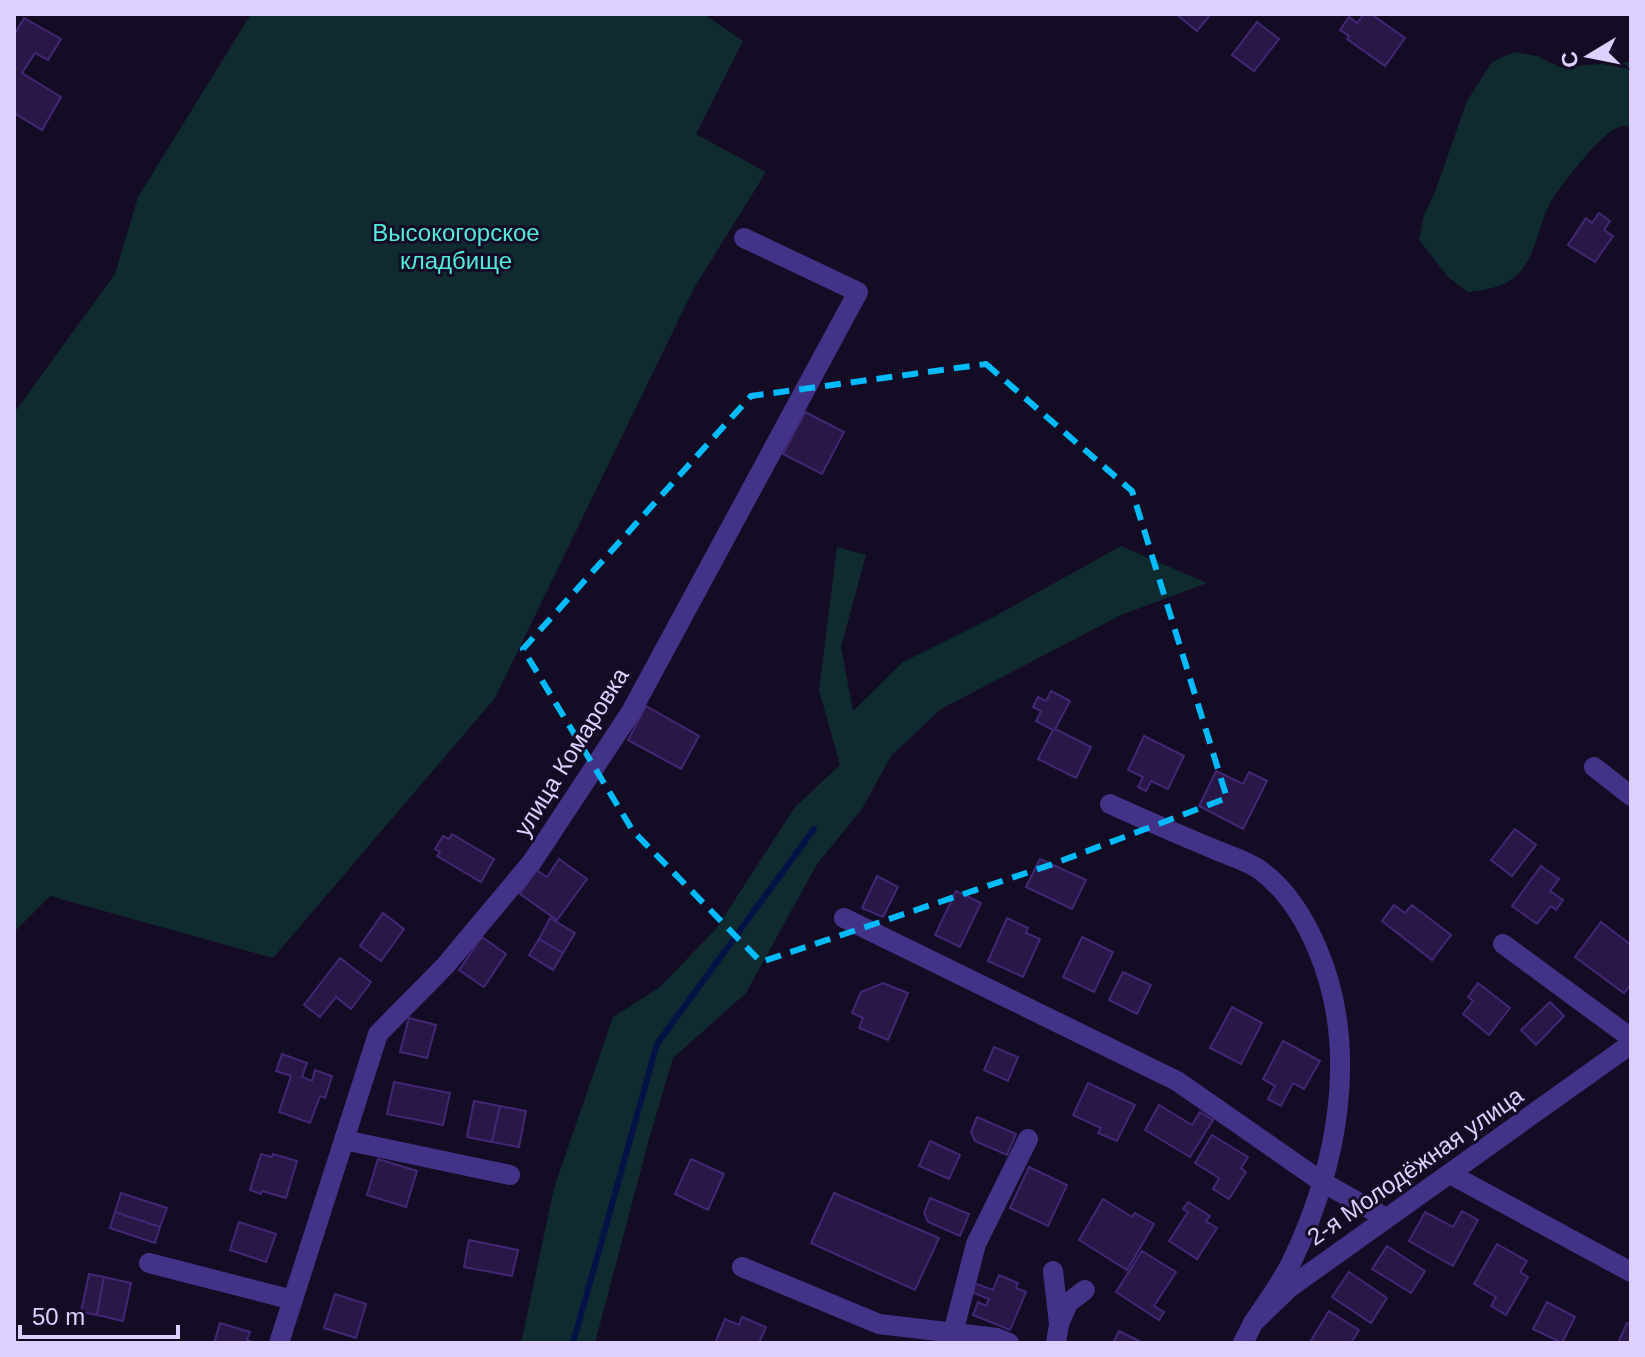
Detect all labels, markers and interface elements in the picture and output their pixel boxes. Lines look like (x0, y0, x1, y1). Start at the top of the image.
north arrow (1549, 16, 1629, 96)
text: С (1556, 49, 1583, 69)
park label: Высокогорское кладбище (372, 219, 540, 274)
street label: улица Комаровка (508, 662, 634, 841)
street label: 2-я Молодёжная улица (1302, 1081, 1528, 1251)
scale bar (20, 1289, 178, 1339)
text: 50 m (32, 1303, 85, 1330)

